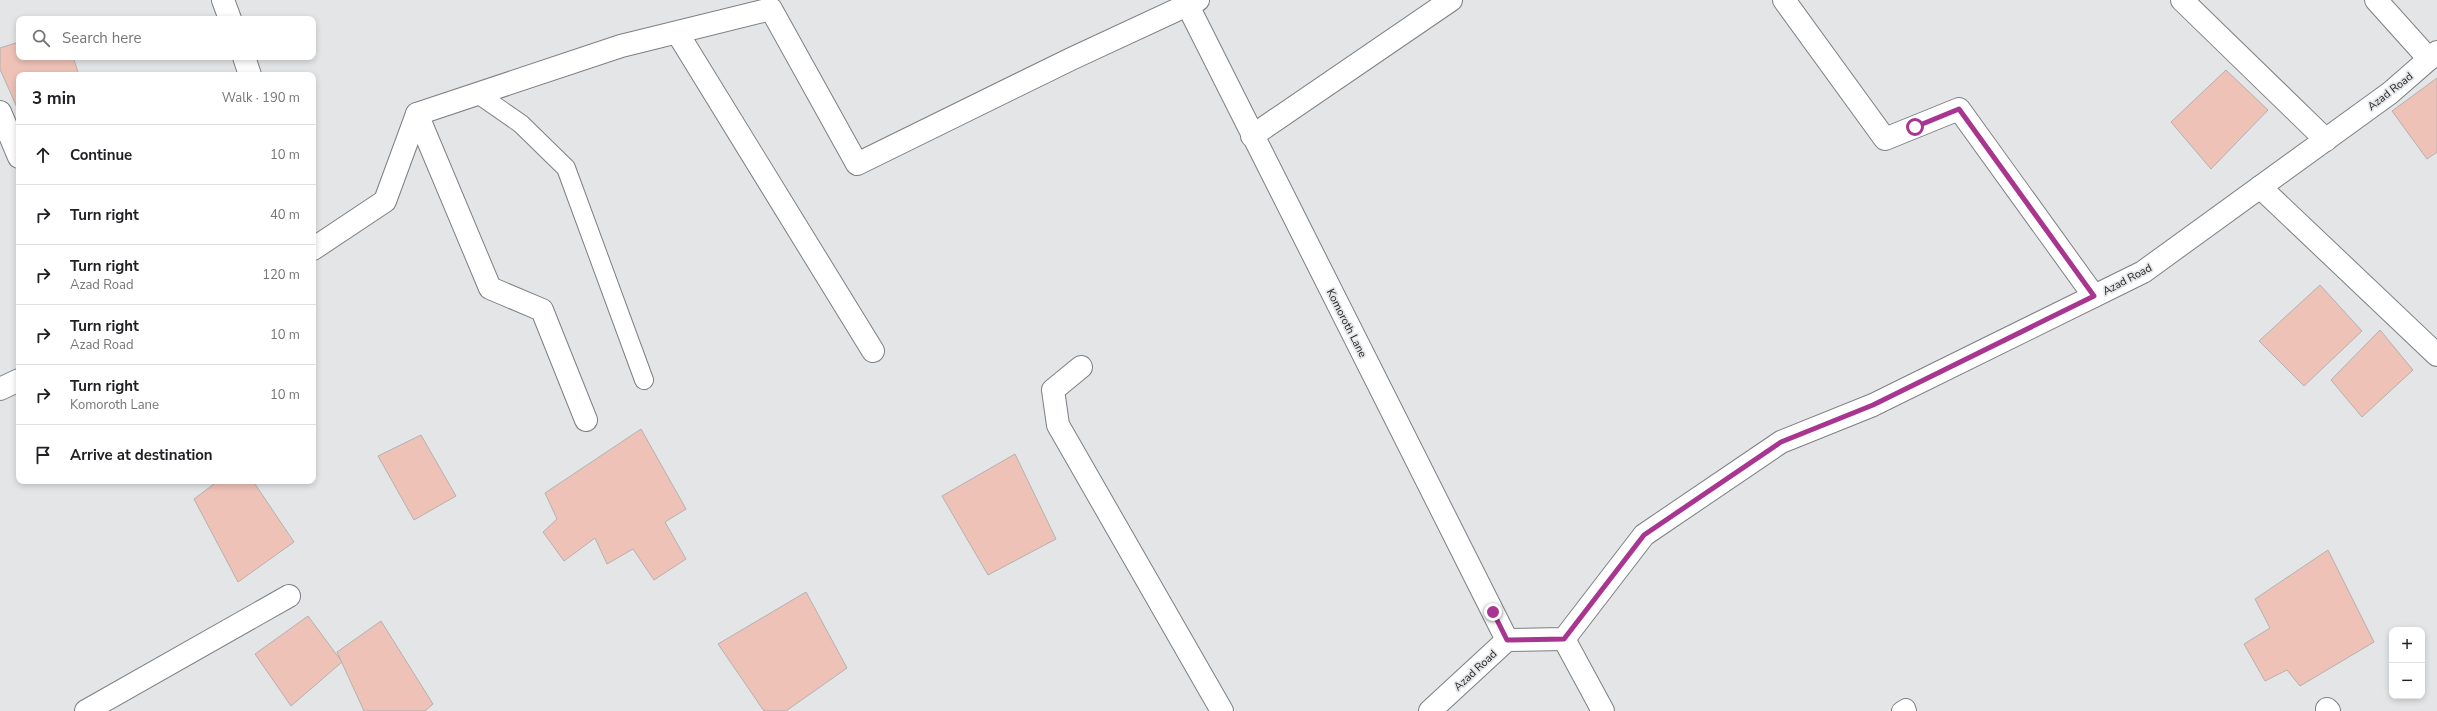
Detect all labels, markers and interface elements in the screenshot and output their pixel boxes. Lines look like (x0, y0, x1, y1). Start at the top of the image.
search box (16, 16, 316, 60)
icon: search (30, 27, 52, 49)
text: Search here (62, 28, 142, 48)
street label: Azad Road (2365, 69, 2416, 114)
text: 3 min (32, 87, 76, 110)
text: Walk · 190 m (222, 89, 300, 107)
route start (1906, 118, 1924, 136)
icon: ahead (32, 144, 54, 166)
text: Continue (70, 145, 132, 165)
text: 10 m (270, 146, 300, 164)
icon: right (32, 204, 54, 226)
text: Turn right (70, 205, 139, 225)
text: 40 m (270, 206, 300, 224)
text: Turn right (70, 256, 139, 276)
street label: Azad Road (2100, 260, 2154, 299)
icon: right (32, 264, 54, 286)
text: 120 m (262, 266, 300, 284)
text: Azad Road (70, 276, 133, 294)
street label: Komoroth Lane (1323, 286, 1370, 360)
text: Turn right (70, 316, 139, 336)
icon: right (32, 324, 54, 346)
text: 10 m (270, 326, 300, 344)
text: Azad Road (70, 336, 133, 354)
text: Turn right (70, 376, 139, 396)
icon: right (32, 384, 54, 406)
text: 10 m (270, 386, 300, 404)
text: Komoroth Lane (70, 396, 159, 414)
icon: arrive (32, 444, 54, 466)
text: Arrive at destination (70, 445, 213, 465)
route end (1484, 603, 1502, 621)
map controls (2389, 627, 2425, 699)
button: + (2389, 627, 2425, 663)
street label: Azad Road (1451, 647, 1500, 694)
button: − (2389, 663, 2425, 699)

